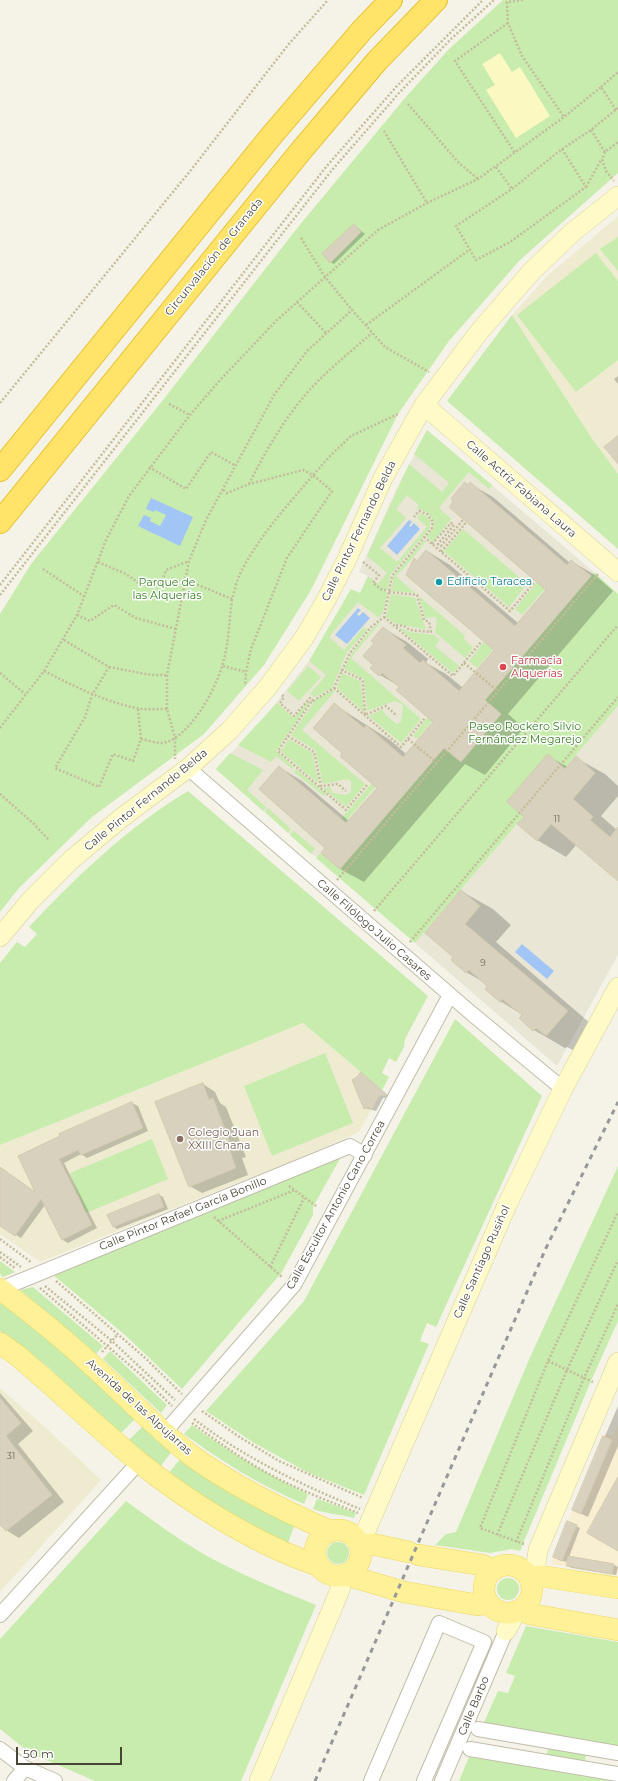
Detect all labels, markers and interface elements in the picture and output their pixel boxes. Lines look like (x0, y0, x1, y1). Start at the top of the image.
street label: Circunvalación de Granada (162, 195, 266, 319)
street label: Calle Actriz Fabiana Laura (463, 438, 579, 540)
street label: Calle Pintor Fernando Belda (319, 459, 399, 603)
place label: Edificio Taracea (447, 575, 532, 589)
park label: Parque de las Alquerías (132, 576, 202, 602)
marker: Edificio Taracea (434, 577, 444, 587)
place label: Farmacia Alquerías (511, 654, 562, 680)
marker: Farmacia Alquerías (498, 662, 508, 672)
park label: Paseo Rockero Silvio Fernández Megarejo (468, 720, 582, 746)
street label: Calle Pintor Fernando Belda (82, 746, 210, 854)
house number: 11 (554, 814, 560, 824)
street label: Calle Filólogo Julio Casares (314, 877, 434, 983)
house number: 9 (480, 958, 486, 968)
street label: Calle Escultor Antonio Cano Correa (284, 1118, 388, 1292)
place label: Colegio Juan XXIII Chana (188, 1126, 259, 1152)
marker: Colegio Juan XXIII Chana (175, 1134, 185, 1144)
street label: Calle Pintor Rafael García Bonillo (97, 1174, 269, 1254)
street label: Calle Santiago Rusiñol (451, 1203, 513, 1321)
street label: Avenida de las Alpujarras (84, 1356, 194, 1458)
house number: 31 (7, 1451, 15, 1461)
street label: Calle Barbo (456, 1674, 492, 1738)
scale bar (18, 1739, 124, 1765)
text: 50 m (23, 1746, 54, 1761)

